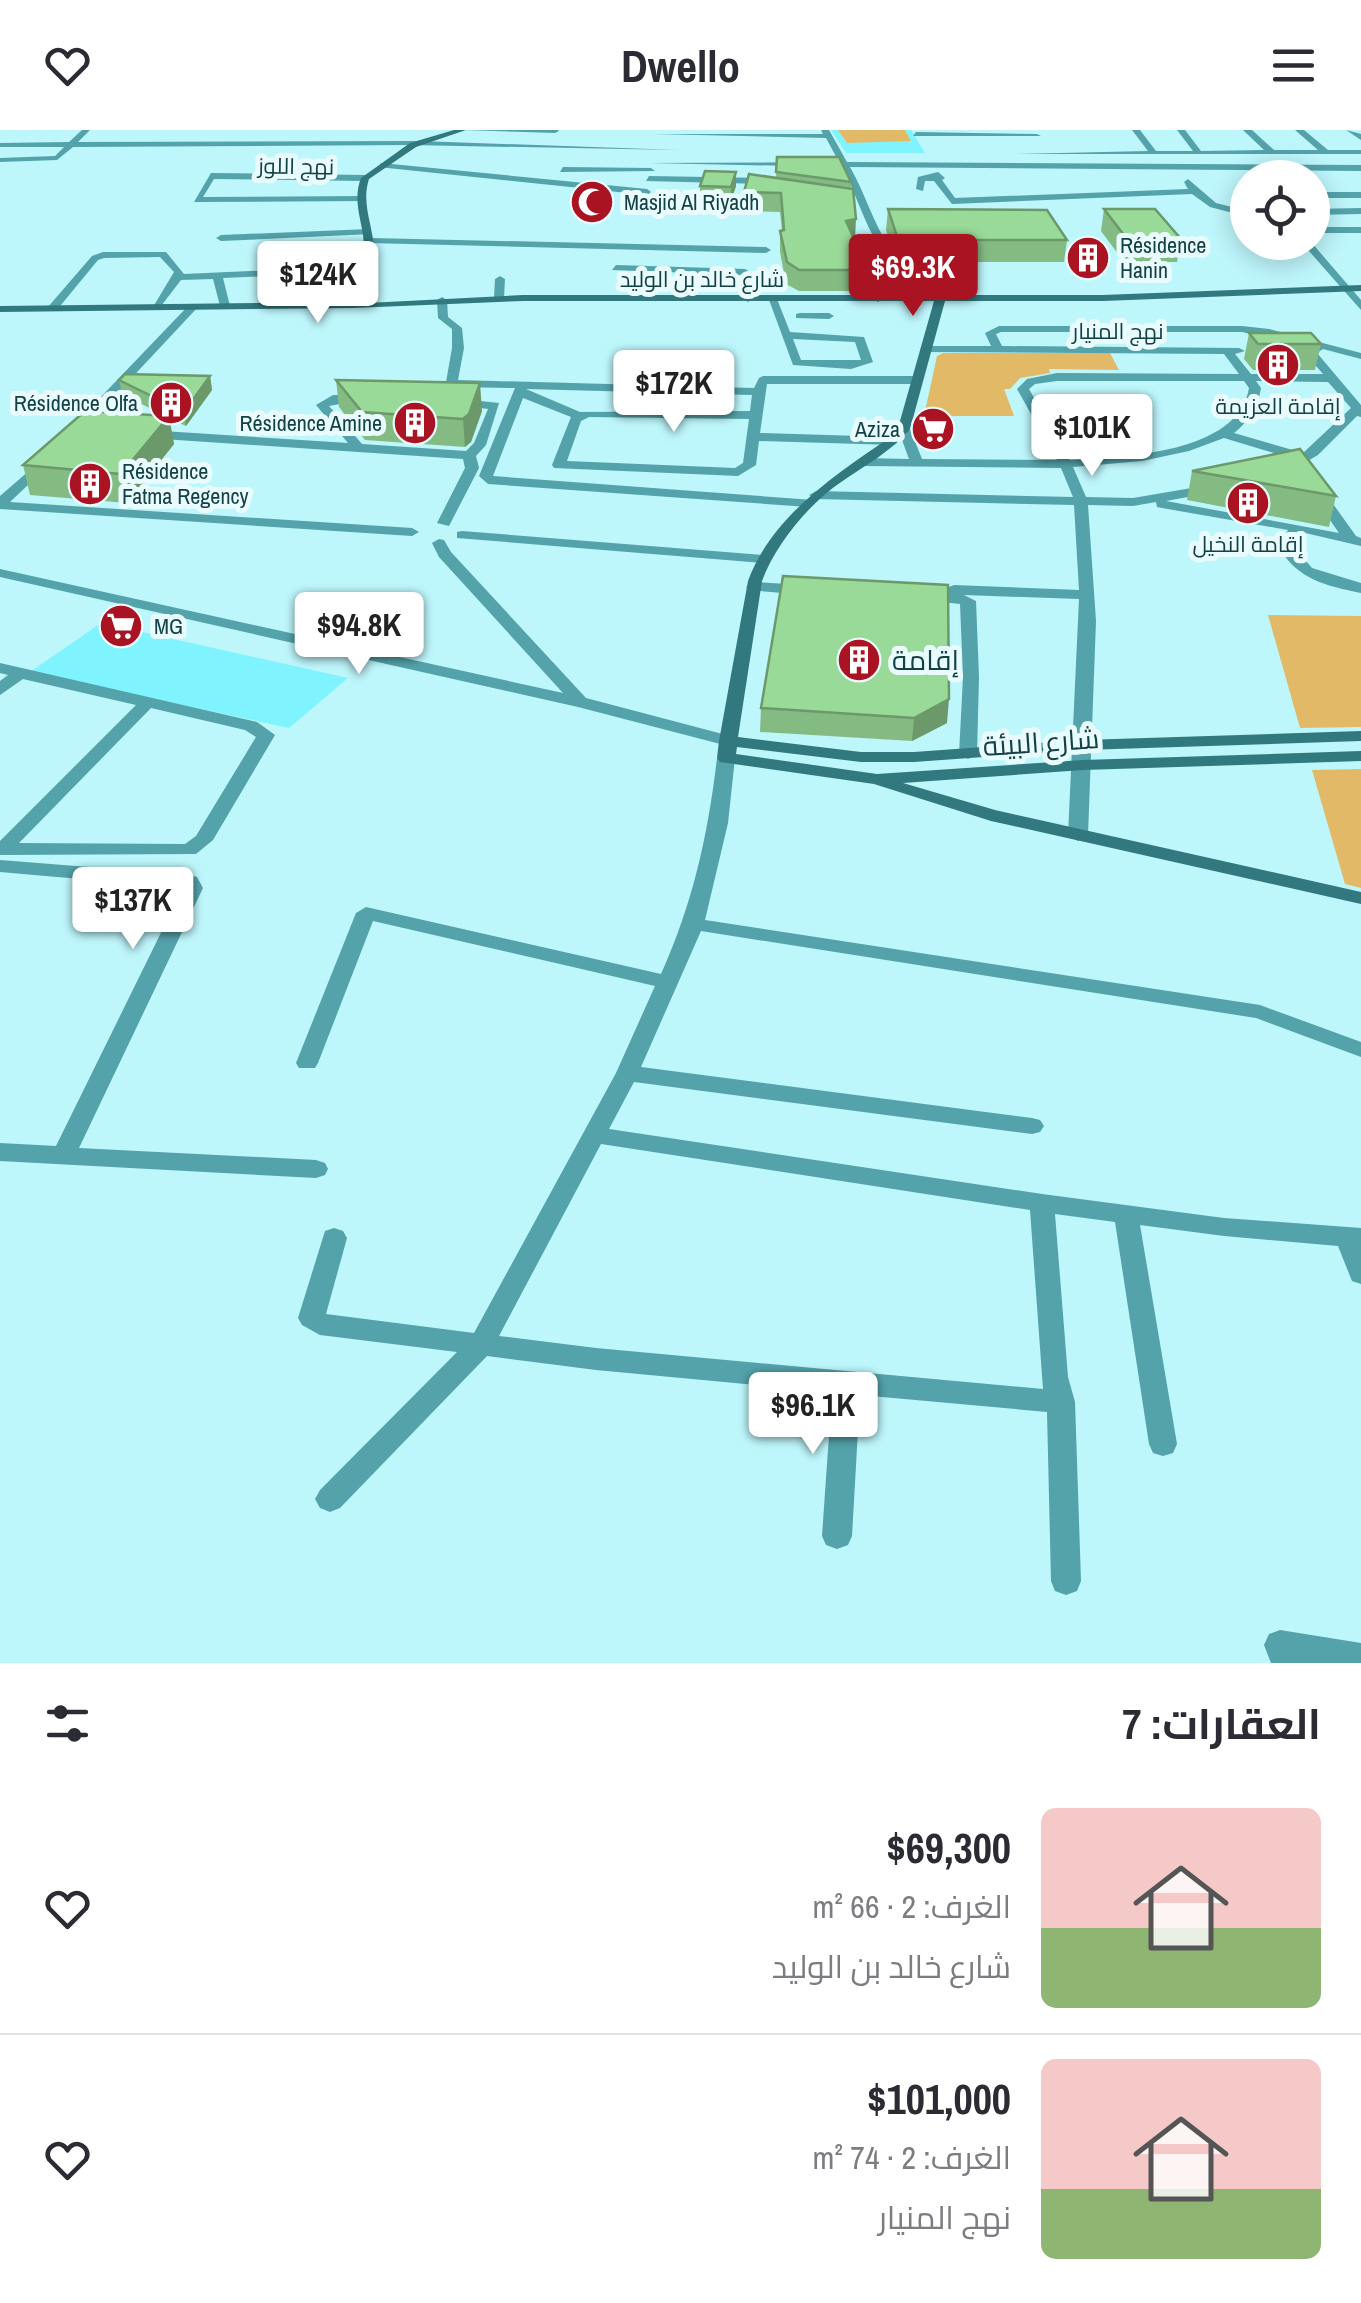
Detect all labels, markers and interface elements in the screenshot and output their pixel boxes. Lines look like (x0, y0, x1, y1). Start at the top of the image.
text: Dwello (621, 35, 740, 96)
icon: heart (40, 38, 95, 93)
icon: menu (1266, 38, 1321, 93)
street label: نهج اللوز (256, 150, 334, 182)
map controls (1230, 160, 1330, 260)
button: locate (1230, 160, 1330, 260)
mosque icon: Masjid Al Riyadh (569, 179, 615, 225)
place label: Masjid Al Riyadh (624, 187, 759, 217)
place label: Résidence Hanin (1120, 230, 1206, 285)
pin: $69.3K (832, 234, 994, 319)
building icon: Résidence Hanin (1065, 235, 1111, 281)
pin: $124K (248, 241, 388, 326)
text: $69.3K (871, 245, 955, 288)
text: $124K (279, 252, 357, 295)
street label: شارع خالد بن الوليد (620, 264, 784, 294)
street label: نهج المنيار (1070, 316, 1164, 346)
building icon: إقامة العزيمة (1255, 342, 1301, 388)
pin: $172K (604, 350, 744, 435)
text: $172K (635, 361, 713, 404)
building icon: Résidence Olfa (148, 380, 194, 426)
place label: Résidence Olfa (14, 388, 138, 418)
place label: إقامة العزيمة (1215, 391, 1341, 421)
pin: $101K (1022, 394, 1162, 479)
building icon: Résidence Amine (392, 400, 438, 446)
text: $101K (1053, 405, 1131, 448)
supermarket icon: Aziza (910, 406, 956, 452)
place label: Résidence Amine (240, 408, 382, 438)
place label: Aziza (854, 414, 900, 444)
place label: Résidence Fatma Regency (122, 456, 248, 511)
building icon: Résidence Fatma Regency (67, 461, 113, 507)
building icon: إقامة النخيل (1225, 480, 1271, 526)
place label: إقامة النخيل (1192, 529, 1304, 559)
pin: $94.8K (278, 592, 440, 677)
supermarket icon: MG (98, 603, 144, 649)
text: $94.8K (317, 603, 401, 646)
place label: MG (154, 611, 183, 641)
building icon: إقامة (836, 637, 882, 683)
place label: إقامة (892, 641, 959, 679)
street label: شارع البيئة (981, 719, 1101, 765)
pin: $137K (63, 867, 203, 952)
text: $137K (94, 878, 172, 921)
pin: $96.1K (732, 1372, 894, 1457)
text: $96.1K (771, 1383, 855, 1426)
icon: filters (40, 1696, 95, 1751)
text: العقارات: 7 (1122, 1696, 1321, 1752)
text: $69,300 (887, 1820, 1011, 1876)
icon: home (1121, 1848, 1241, 1968)
icon: heart (40, 1881, 95, 1936)
text: الغرف: 2 · 66 m² (812, 1885, 1011, 1928)
text: شارع خالد بن الوليد (772, 1945, 1011, 1988)
text: $101,000 (867, 2071, 1011, 2127)
icon: home (1121, 2099, 1241, 2219)
icon: heart (40, 2132, 95, 2187)
text: الغرف: 2 · 74 m² (812, 2136, 1011, 2179)
text: نهج المنيار (878, 2196, 1011, 2239)

